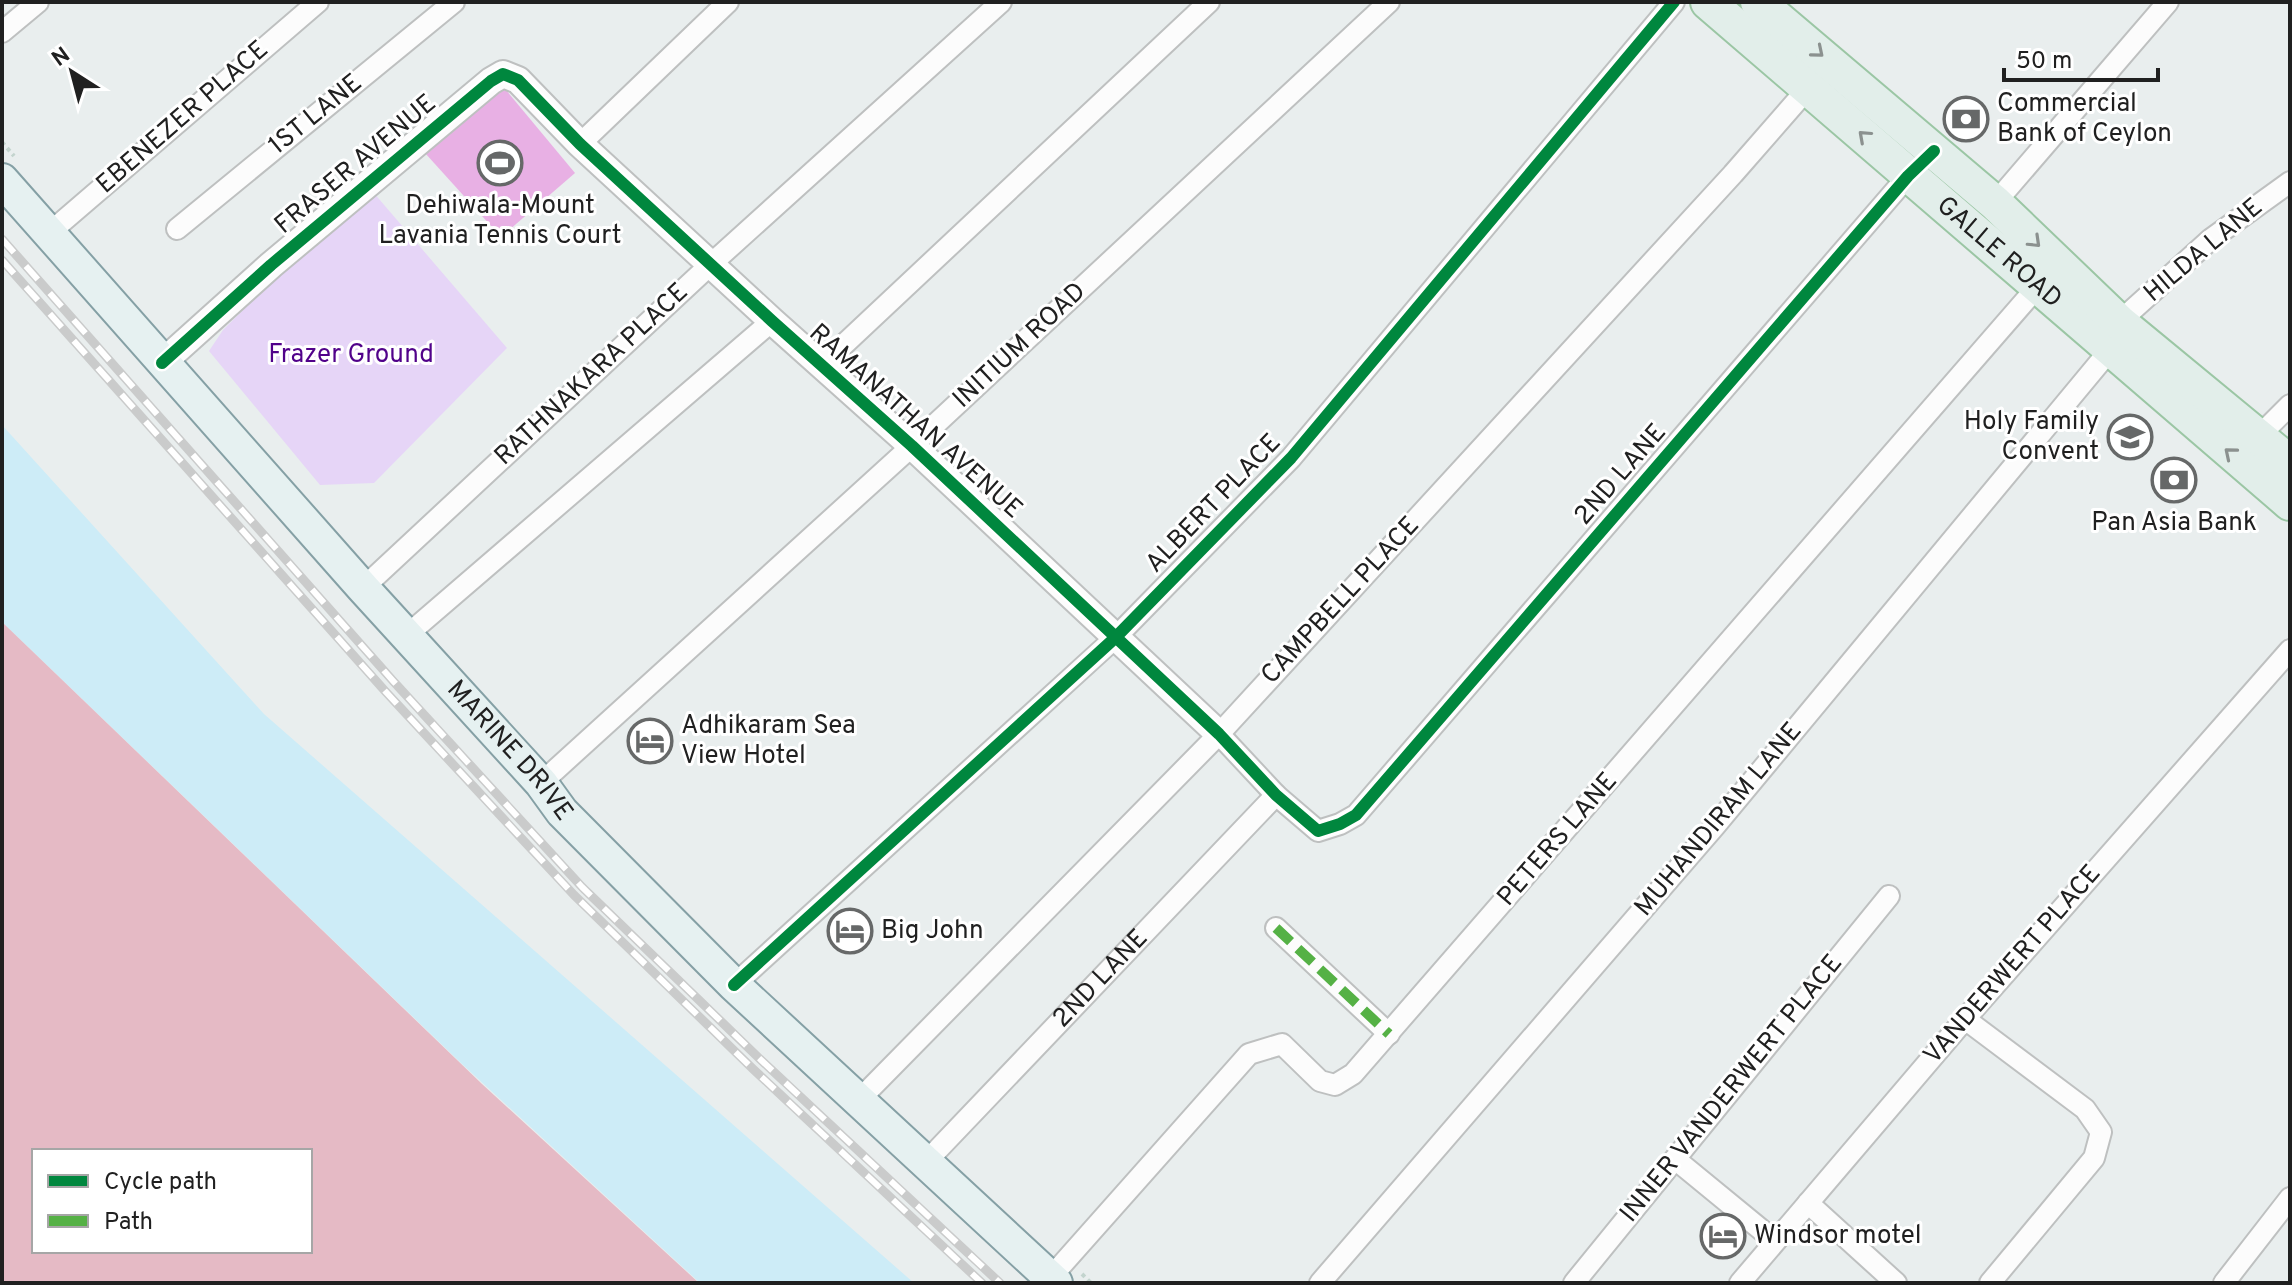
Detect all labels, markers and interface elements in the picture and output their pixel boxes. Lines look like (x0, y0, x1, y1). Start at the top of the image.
north arrow (32, 32, 112, 112)
scale bar (2004, 32, 2158, 82)
street label: EBENEZER PLACE (90, 34, 276, 202)
text: N (47, 42, 76, 73)
one-way arrow (1808, 42, 1823, 57)
text: 50 m (2016, 47, 2072, 77)
street label: 1ST LANE (262, 67, 370, 163)
street label: FRASER AVENUE (268, 88, 444, 242)
place label: Commercial Bank of Ceylon (1997, 88, 2172, 151)
bank icon: Commercial Bank of Ceylon (1942, 95, 1990, 143)
one-way arrow (1859, 132, 1874, 146)
sports icon: Dehiwala-Mount Lavania Tennis Court (476, 139, 524, 187)
street label: GALLE ROAD (1929, 189, 2069, 316)
place label: Dehiwala-Mount Lavania Tennis Court (378, 190, 622, 253)
street label: HILDA LANE (2138, 192, 2270, 310)
one-way arrow (2026, 232, 2040, 247)
street label: INITIUM ROAD (947, 276, 1093, 416)
street label: RATHNAKARA PLACE (488, 277, 696, 473)
street label: RAMANATHAN AVENUE (801, 317, 1029, 527)
park label: Frazer Ground (268, 339, 434, 372)
place label: Holy Family Convent (1964, 406, 2099, 469)
school or university icon: Holy Family Convent (2106, 413, 2154, 461)
street label: 2ND LANE (1568, 417, 1674, 533)
street label: ALBERT PLACE (1139, 427, 1289, 581)
one-way arrow (2225, 448, 2240, 463)
bank icon: Pan Asia Bank (2150, 456, 2198, 504)
place label: Pan Asia Bank (2091, 507, 2257, 540)
street label: CAMPBELL PLACE (1255, 510, 1427, 692)
street label: MARINE DRIVE (439, 674, 580, 828)
place label: Adhikaram Sea View Hotel (681, 710, 856, 773)
street label: MUHANDIRAM LANE (1628, 716, 1810, 924)
hotel icon: Adhikaram Sea View Hotel (626, 717, 674, 765)
street label: PETERS LANE (1491, 766, 1625, 914)
street label: VANDERWERT PLACE (1917, 858, 2109, 1072)
hotel icon: Big John (826, 907, 874, 955)
place label: Big John (881, 915, 984, 948)
street label: 2ND LANE (1046, 922, 1155, 1035)
street label: INNER VANDERWERT PLACE (1614, 948, 1850, 1230)
legend (32, 1149, 312, 1253)
text: Cycle path (104, 1168, 217, 1198)
text: Path (104, 1208, 153, 1238)
hotel icon: Windsor motel (1699, 1212, 1747, 1260)
place label: Windsor motel (1754, 1220, 1922, 1253)

